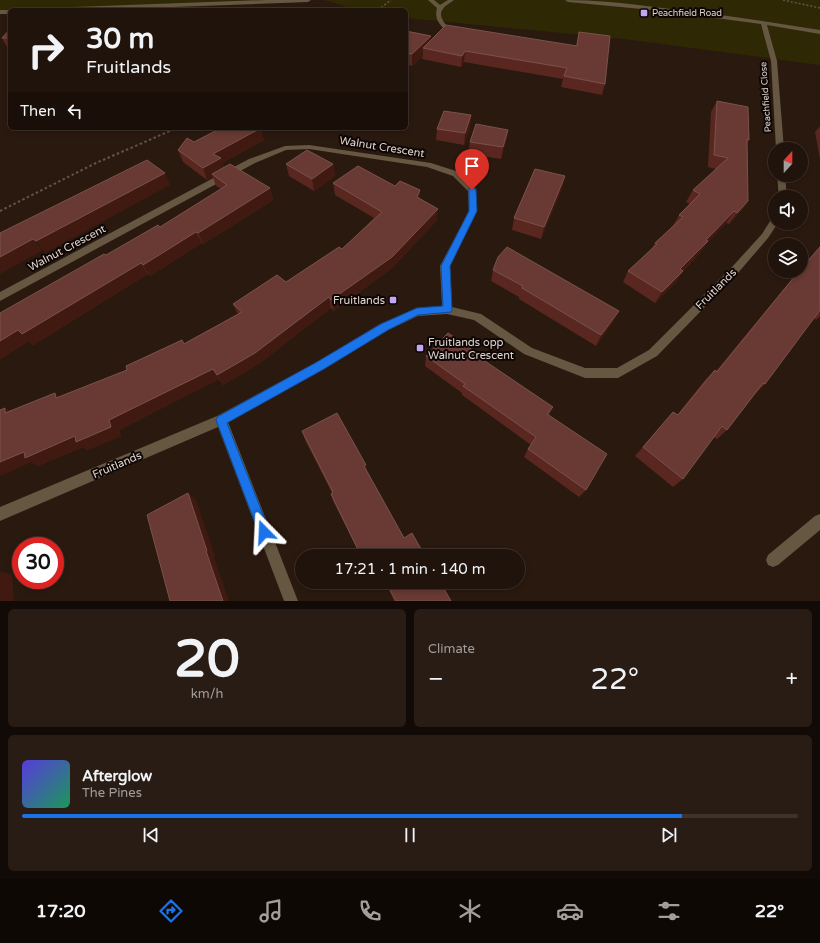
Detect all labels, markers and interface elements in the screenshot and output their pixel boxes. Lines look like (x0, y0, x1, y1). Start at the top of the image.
marker: Peachfield Road (639, 8, 649, 18)
place label: Peachfield Road (652, 8, 722, 19)
text: 30 m (86, 22, 154, 56)
icon: right (20, 24, 72, 76)
text: Fruitlands (86, 56, 171, 78)
street label: Peachfield Close (758, 61, 774, 133)
icon: left (64, 100, 86, 122)
text: Then (20, 102, 56, 120)
street label: Walnut Crescent (339, 134, 425, 160)
north arrow (768, 142, 808, 182)
map controls (768, 142, 808, 278)
pin (455, 149, 489, 190)
icon: arrive (461, 155, 483, 177)
button: sound (768, 190, 808, 230)
street label: Walnut Crescent (26, 222, 108, 274)
button: layers (768, 238, 808, 278)
street label: Fruitlands (693, 266, 739, 312)
place label: Fruitlands (333, 294, 385, 307)
marker: Fruitlands (388, 295, 398, 305)
place label: Fruitlands opp Walnut Crescent (428, 336, 514, 362)
marker: Fruitlands opp Walnut Crescent (415, 343, 425, 353)
street label: Fruitlands (90, 449, 144, 481)
position arrow (243, 511, 285, 553)
speed limit sign: 30 (12, 537, 64, 589)
text: 17:21 · 1 min · 140 m (335, 560, 485, 578)
text: 20 (174, 628, 240, 691)
text: Climate (428, 641, 475, 657)
text: 22° (590, 661, 639, 698)
text: − (428, 666, 444, 692)
text: + (786, 666, 798, 692)
text: km/h (191, 686, 223, 702)
text: Afterglow (82, 767, 152, 785)
text: The Pines (82, 785, 142, 801)
icon: previous (140, 824, 162, 846)
icon: pause (399, 824, 421, 846)
icon: next (658, 824, 680, 846)
icon: directions (157, 897, 185, 925)
icon: music (257, 897, 285, 925)
icon: phone (356, 897, 384, 925)
icon: climate (456, 897, 484, 925)
icon: car (556, 897, 584, 925)
icon: filters (655, 897, 683, 925)
text: 17:20 (36, 900, 86, 922)
text: 22° (755, 900, 784, 922)

